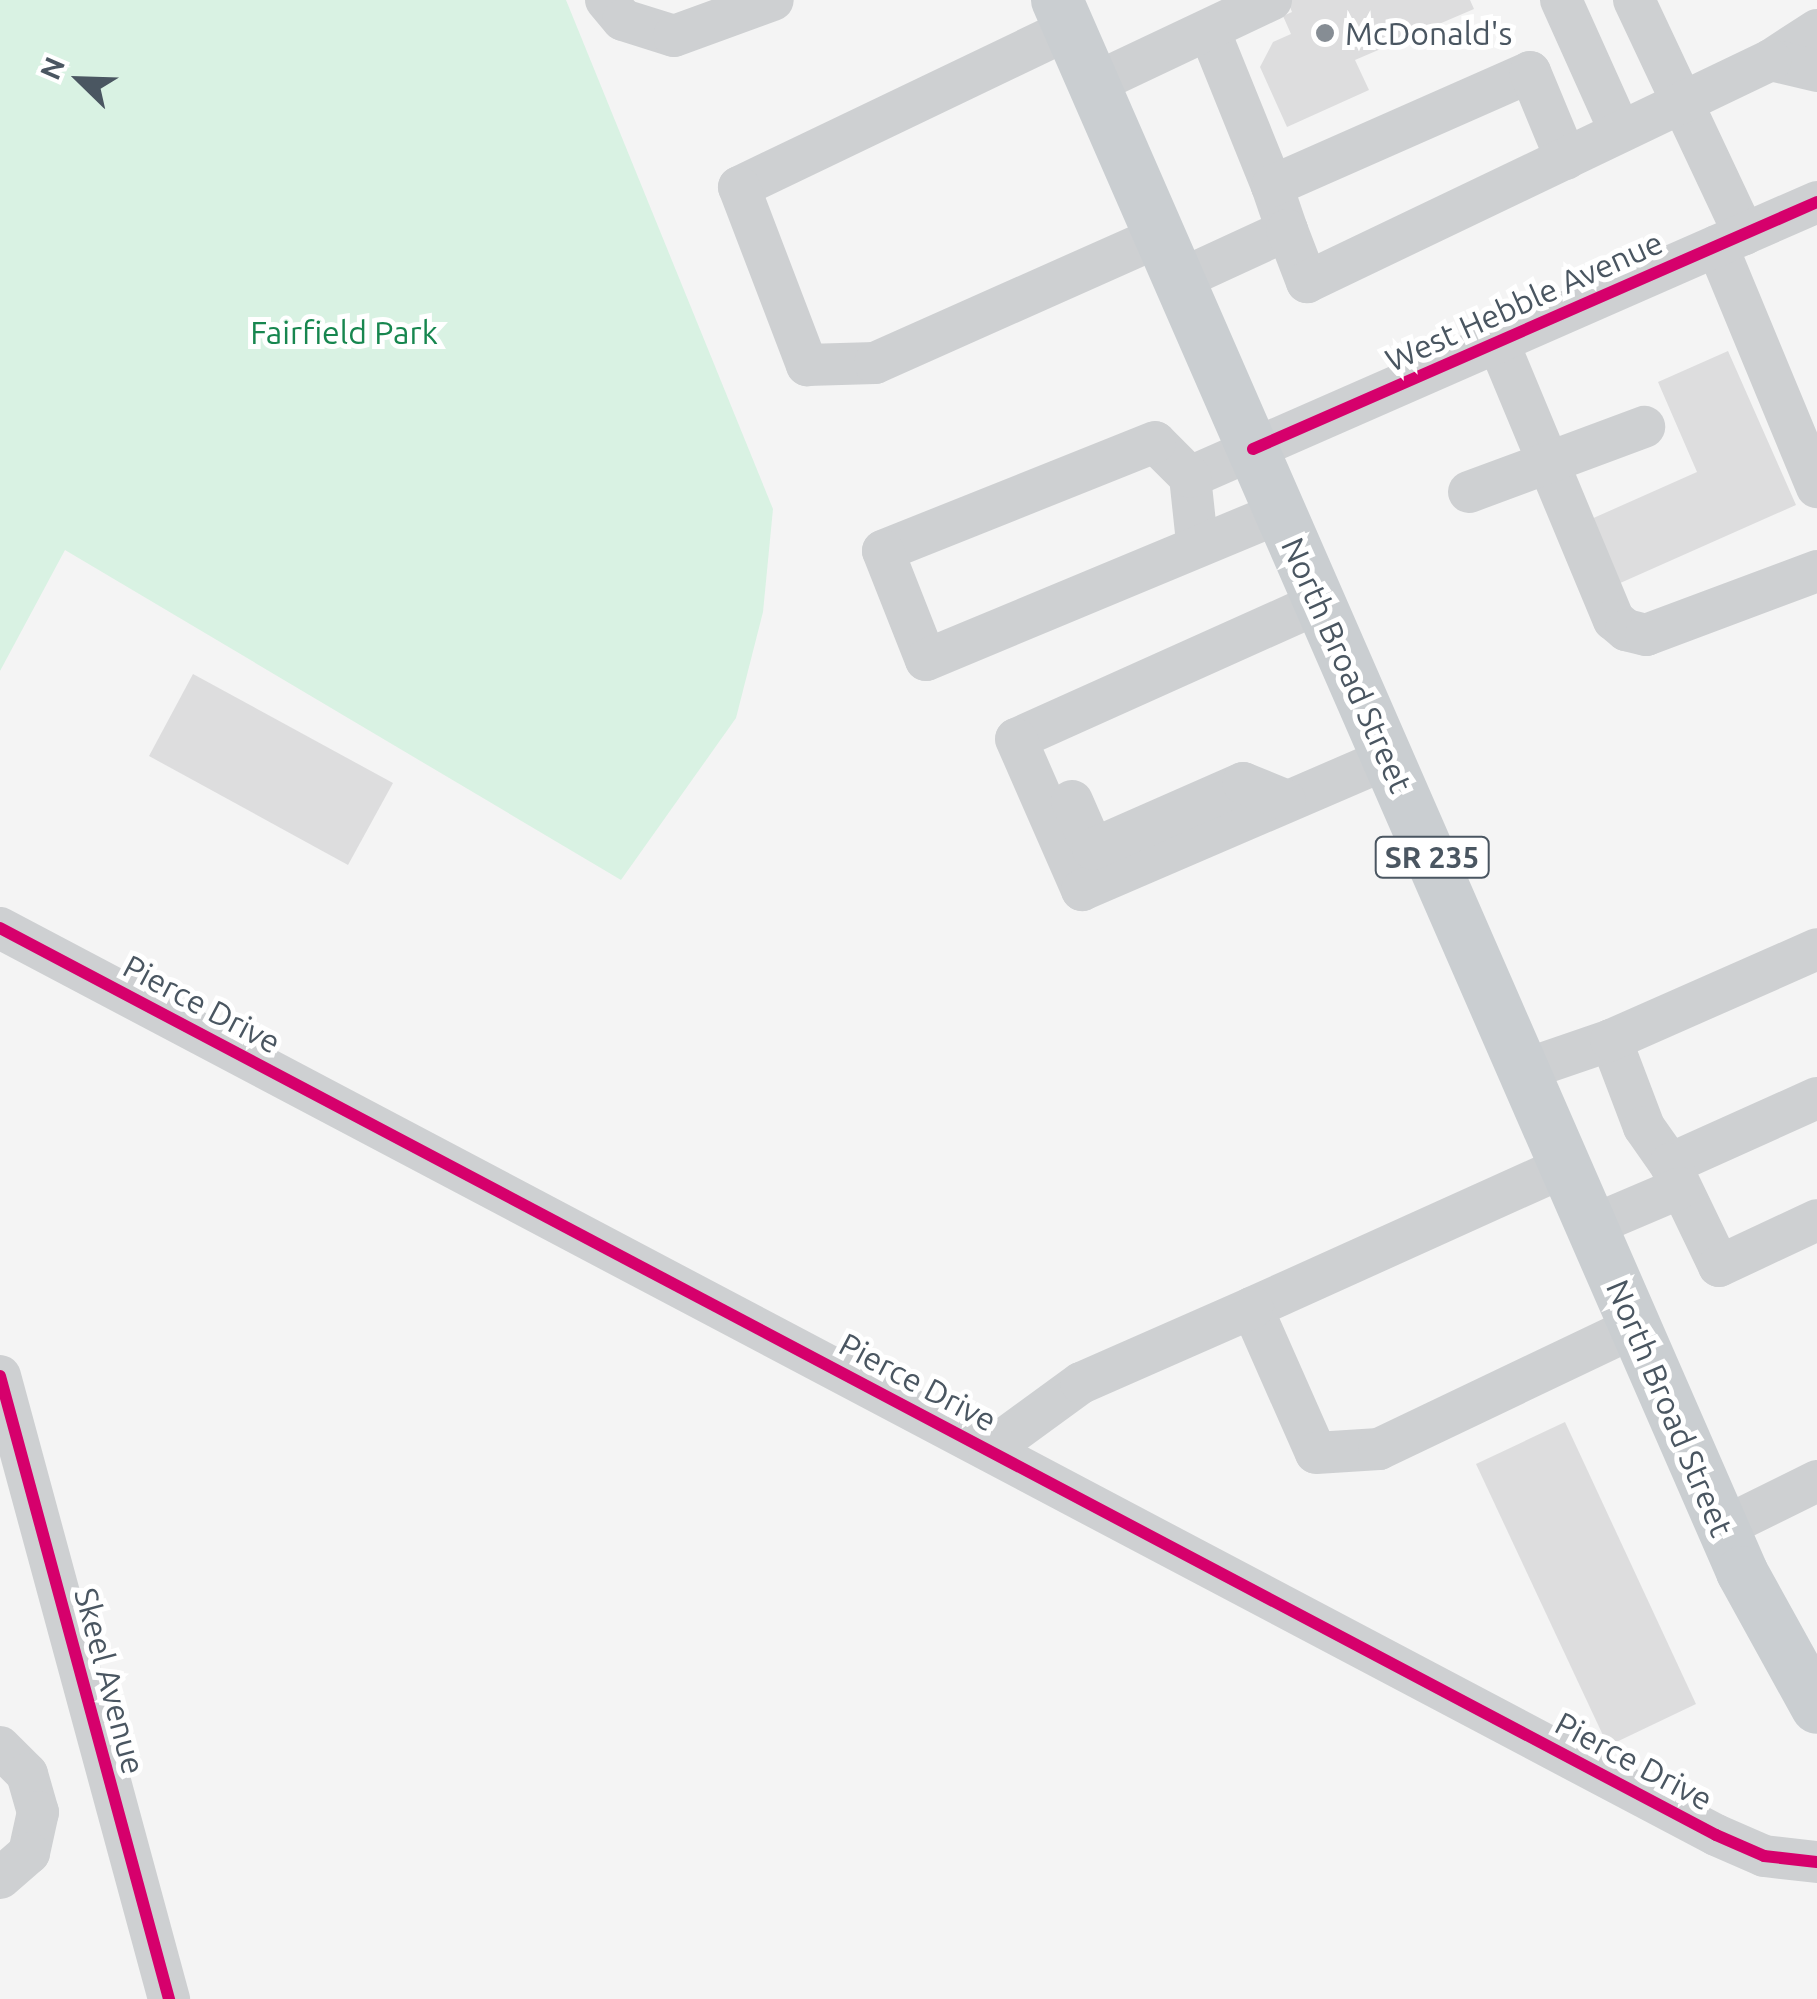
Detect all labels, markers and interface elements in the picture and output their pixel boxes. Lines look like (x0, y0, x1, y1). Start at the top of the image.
place label: McDonald's (1345, 14, 1512, 52)
marker: McDonald's (1314, 22, 1336, 44)
north arrow (30, 30, 130, 130)
text: N (34, 52, 70, 84)
street label: West Hebble Avenue (1380, 223, 1668, 379)
park label: Fairfield Park (250, 313, 438, 351)
street label: North Broad Street (1274, 532, 1420, 798)
road number: SR 235 (1374, 832, 1490, 882)
street label: Pierce Drive (117, 947, 287, 1061)
street label: North Broad Street (1599, 1274, 1741, 1542)
street label: Pierce Drive (833, 1325, 1003, 1439)
street label: Skeel Avenue (67, 1584, 153, 1778)
street label: Pierce Drive (1549, 1704, 1719, 1818)

